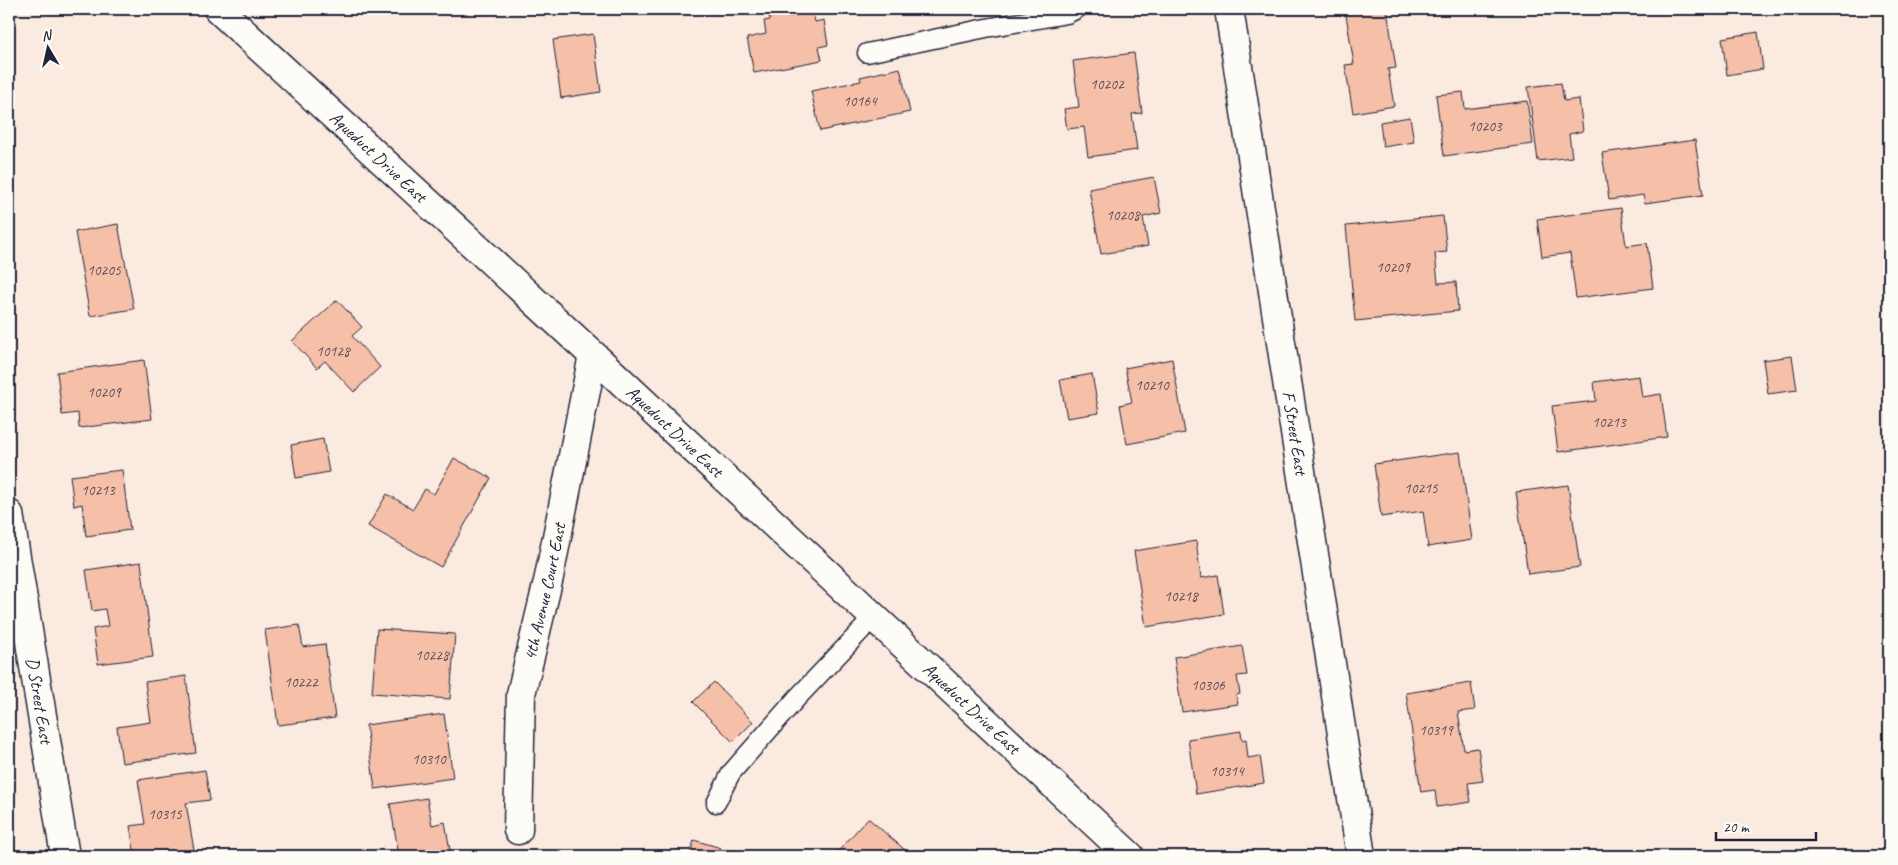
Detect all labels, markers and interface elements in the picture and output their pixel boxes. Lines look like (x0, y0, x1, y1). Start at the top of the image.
north arrow (22, 22, 72, 72)
text: N (40, 26, 54, 45)
house number: 10202 (1090, 75, 1125, 94)
house number: 10164 (843, 92, 878, 111)
street label: Aqueduct Drive East (325, 107, 433, 208)
house number: 10203 (1468, 117, 1503, 136)
house number: 10208 (1106, 206, 1141, 225)
house number: 10209 (1376, 258, 1411, 277)
house number: 10205 (87, 261, 122, 280)
house number: 10128 (316, 342, 351, 361)
house number: 10210 (1135, 376, 1170, 395)
street label: Aqueduct Drive East (622, 381, 729, 483)
house number: 10209 (87, 383, 122, 402)
street label: F Street East (1278, 389, 1313, 478)
house number: 10213 (1592, 413, 1627, 432)
house number: 10215 (1404, 479, 1439, 498)
house number: 10213 (81, 481, 116, 500)
street label: 4th Avenue Court East (518, 519, 571, 662)
house number: 10218 (1164, 587, 1199, 606)
house number: 10228 (415, 646, 450, 665)
street label: D Street East (22, 656, 58, 747)
street label: Aqueduct Drive East (919, 658, 1026, 760)
house number: 10222 (284, 673, 319, 692)
house number: 10306 (1191, 676, 1226, 695)
house number: 10319 (1419, 721, 1454, 740)
house number: 10310 (412, 750, 447, 769)
house number: 10314 (1210, 762, 1245, 781)
house number: 10315 (148, 805, 183, 824)
scale bar (1716, 810, 1816, 842)
text: 20 m (1723, 818, 1750, 837)

